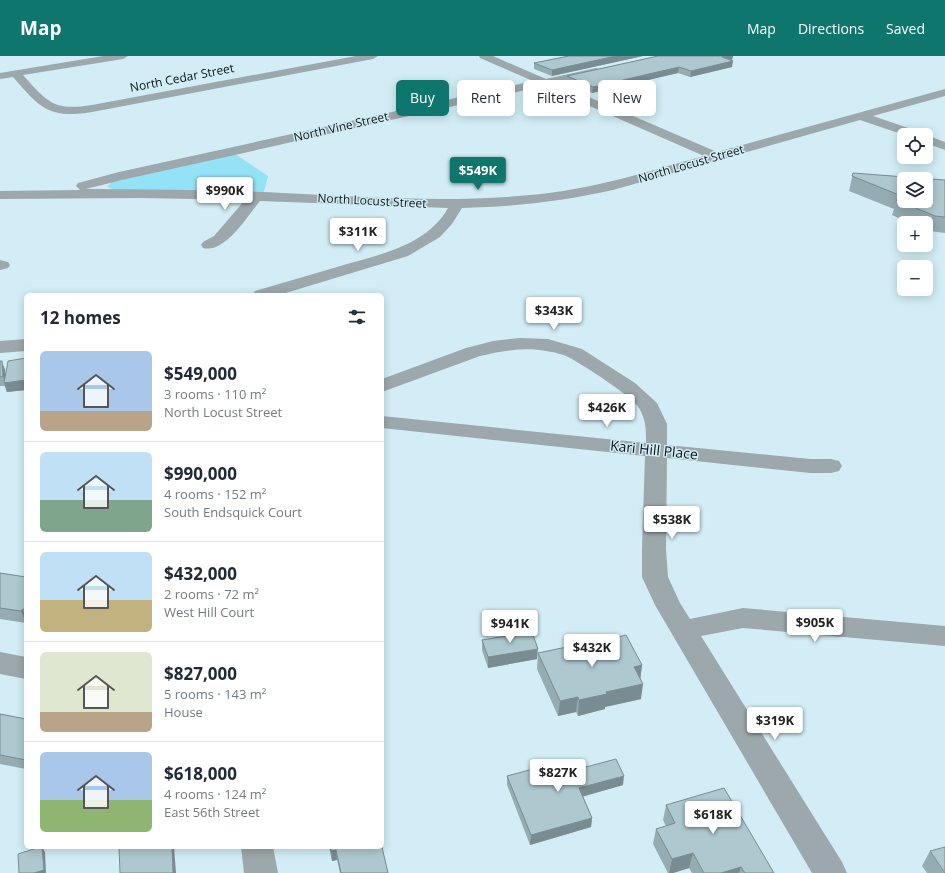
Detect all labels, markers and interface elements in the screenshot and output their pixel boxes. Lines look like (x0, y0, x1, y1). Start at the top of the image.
text: Map (20, 15, 61, 41)
text: Map (747, 19, 776, 38)
text: Directions (798, 19, 864, 38)
text: Saved (886, 19, 925, 38)
street label: North Cedar Street (128, 59, 235, 96)
chip: Buy (396, 80, 449, 116)
chip: Rent (457, 80, 515, 116)
chip: Filters (523, 80, 590, 116)
chip: New (598, 80, 656, 116)
street label: North Vine Street (292, 107, 390, 146)
map controls (897, 128, 933, 296)
button: locate (897, 128, 933, 164)
street label: North Locust Street (636, 140, 746, 187)
pin: $549K (450, 157, 506, 191)
text: $549K (459, 161, 497, 179)
button: layers (897, 172, 933, 208)
pin: $990K (197, 177, 253, 211)
text: $990K (206, 181, 244, 199)
street label: North Locust Street (317, 189, 427, 212)
button: + (897, 216, 933, 252)
pin: $311K (330, 218, 386, 252)
text: $311K (339, 222, 377, 240)
button: − (897, 260, 933, 296)
pin: $343K (526, 297, 582, 331)
text: $343K (535, 301, 573, 319)
text: 12 homes (40, 306, 121, 329)
icon: filters (346, 306, 368, 328)
text: $549,000 (164, 362, 237, 385)
icon: home (72, 367, 120, 415)
text: 3 rooms · 110 m² (164, 385, 266, 403)
pin: $426K (579, 394, 635, 428)
text: $426K (588, 398, 626, 416)
text: North Locust Street (164, 403, 282, 421)
street label: Kari Hill Place (609, 435, 699, 464)
text: $990,000 (164, 462, 237, 485)
icon: home (72, 468, 120, 516)
text: 4 rooms · 152 m² (164, 485, 266, 503)
text: South Endsquick Court (164, 503, 302, 521)
pin: $538K (644, 506, 700, 540)
text: $538K (653, 510, 691, 528)
text: $432,000 (164, 562, 237, 585)
icon: home (72, 568, 120, 616)
text: 2 rooms · 72 m² (164, 585, 259, 603)
text: West Hill Court (164, 603, 254, 621)
pin: $905K (787, 609, 843, 643)
pin: $941K (482, 610, 538, 644)
text: $905K (796, 613, 834, 631)
text: $941K (491, 614, 529, 632)
pin: $432K (564, 634, 620, 668)
text: $432K (573, 638, 611, 656)
text: $827,000 (164, 662, 237, 685)
icon: home (72, 668, 120, 716)
text: 5 rooms · 143 m² (164, 685, 266, 703)
text: House (164, 703, 203, 721)
pin: $319K (747, 707, 803, 741)
text: $319K (756, 711, 794, 729)
pin: $827K (530, 759, 586, 793)
text: $618,000 (164, 762, 237, 785)
text: $827K (539, 763, 577, 781)
icon: home (72, 768, 120, 816)
text: 4 rooms · 124 m² (164, 785, 266, 803)
pin: $618K (685, 801, 741, 835)
text: East 56th Street (164, 803, 260, 821)
text: $618K (694, 805, 732, 823)

